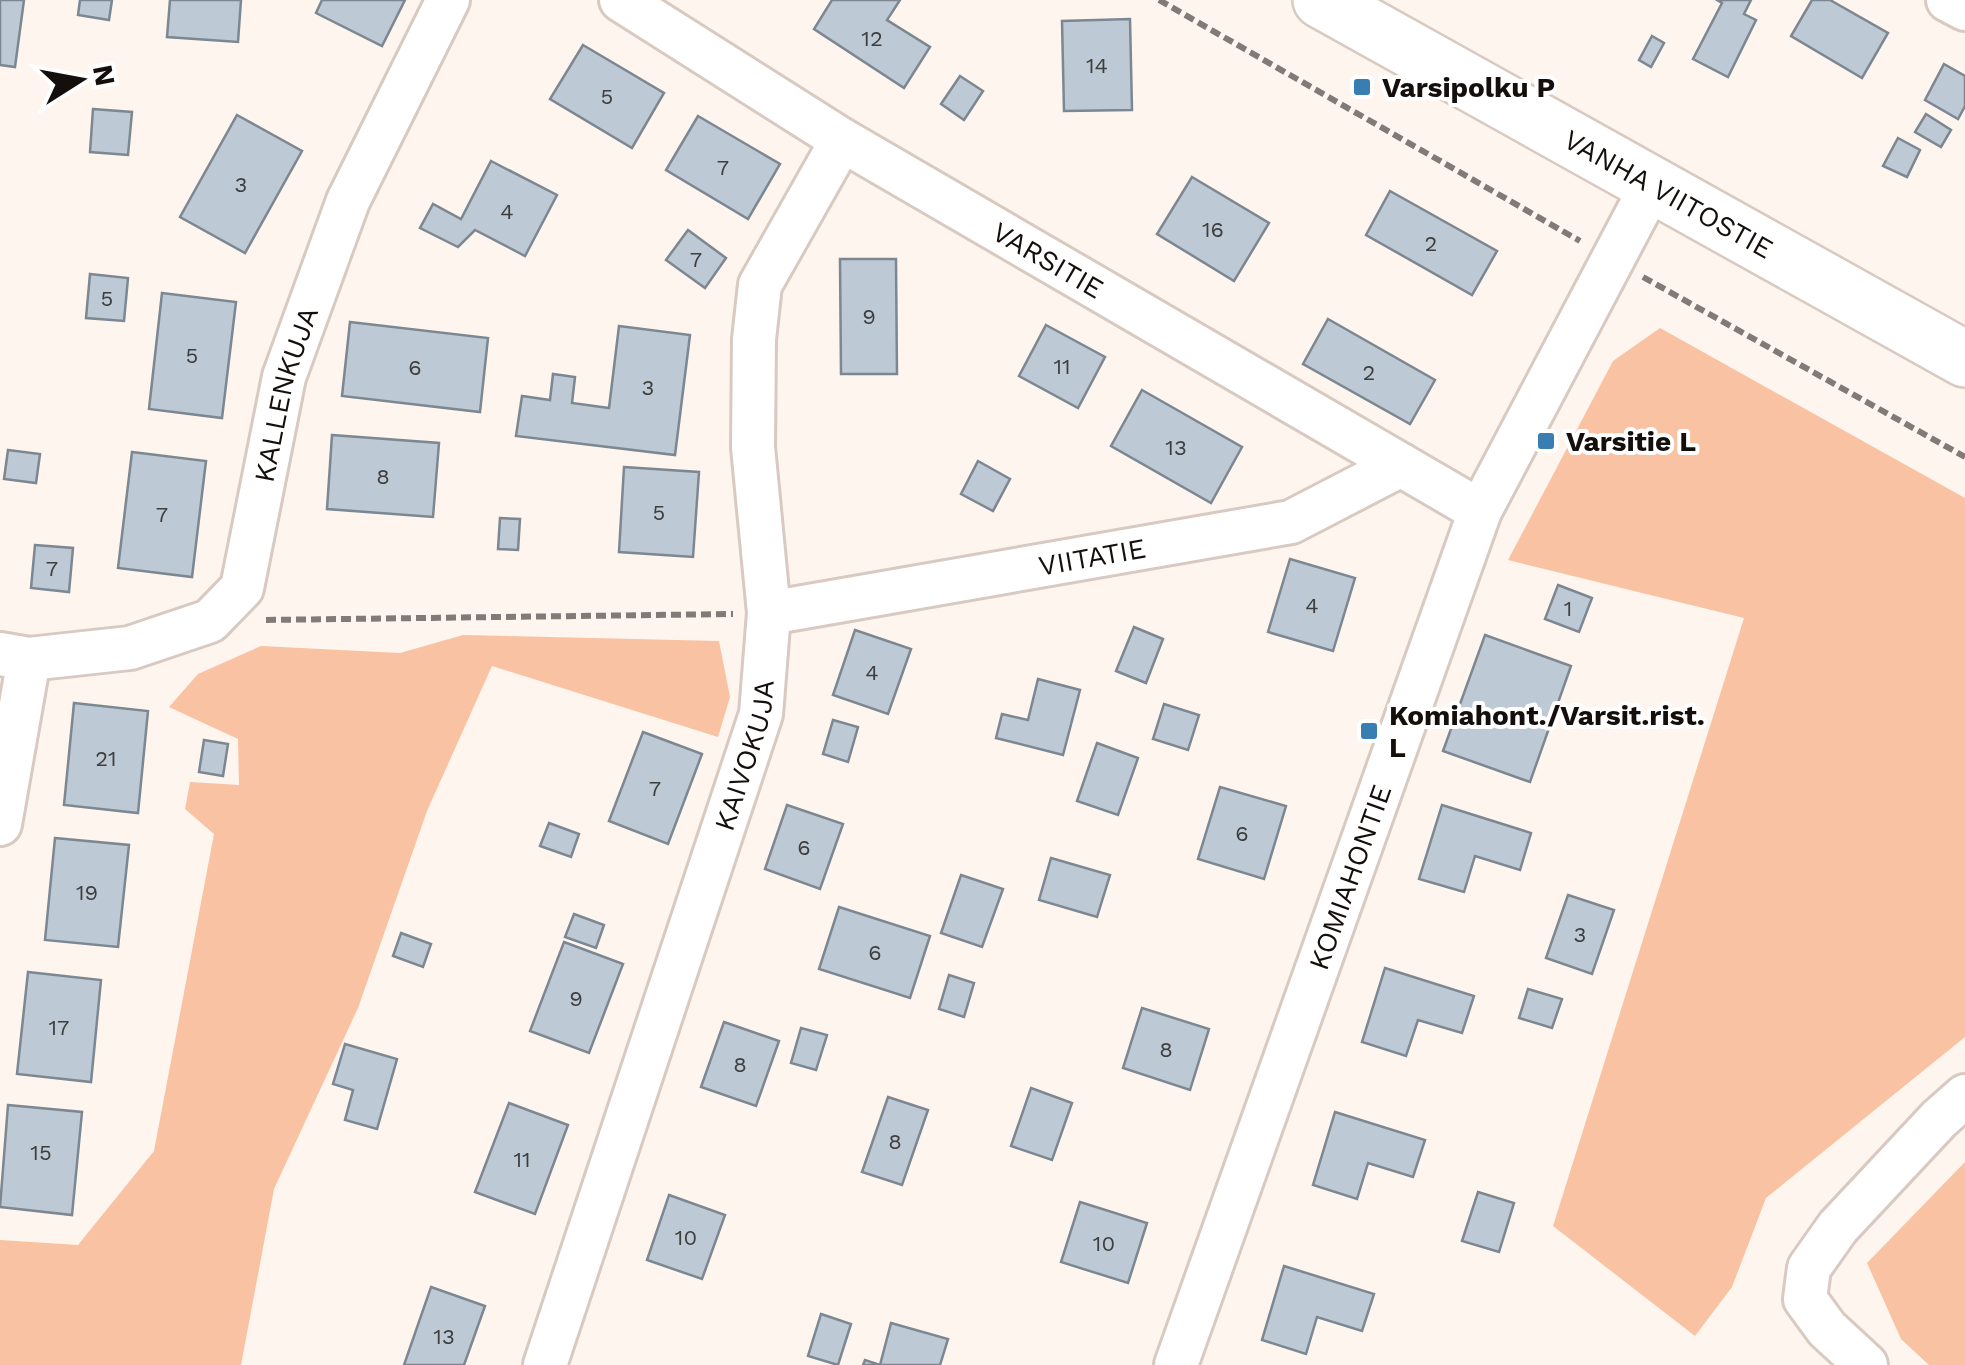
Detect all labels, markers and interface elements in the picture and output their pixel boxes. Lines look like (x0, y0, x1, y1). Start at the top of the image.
house number: 12 (861, 26, 883, 51)
north arrow (30, 30, 130, 130)
house number: 14 (1086, 53, 1108, 78)
text: N (86, 62, 122, 89)
place label: Varsipolku P (1382, 71, 1555, 104)
marker: Varsipolku P (1351, 76, 1373, 98)
house number: 5 (601, 84, 613, 109)
street label: VANHA VIITOSTIE (1558, 122, 1779, 265)
house number: 7 (717, 155, 729, 180)
house number: 3 (235, 172, 247, 197)
house number: 4 (500, 199, 514, 224)
street label: VARSITIE (987, 215, 1110, 305)
house number: 16 (1202, 217, 1224, 242)
house number: 2 (1425, 231, 1437, 256)
house number: 7 (690, 247, 702, 272)
house number: 5 (101, 286, 113, 311)
street label: KALLENKUJA (247, 302, 325, 485)
house number: 9 (862, 304, 876, 329)
house number: 5 (186, 343, 198, 368)
house number: 11 (1053, 354, 1071, 379)
house number: 6 (408, 355, 422, 380)
house number: 2 (1363, 360, 1375, 385)
house number: 3 (642, 375, 654, 400)
place label: Varsitie L (1566, 425, 1696, 458)
marker: Varsitie L (1535, 430, 1557, 452)
house number: 13 (1165, 435, 1187, 460)
house number: 8 (376, 464, 390, 489)
house number: 5 (653, 500, 665, 525)
house number: 7 (156, 502, 168, 527)
street label: VIITATIE (1036, 531, 1148, 582)
house number: 7 (46, 556, 58, 581)
house number: 4 (1305, 593, 1319, 618)
house number: 1 (1564, 596, 1572, 621)
house number: 4 (865, 660, 879, 685)
street label: KAIVOKUJA (707, 679, 780, 835)
place label: Komiahont./Varsit.rist. L (1389, 699, 1705, 764)
marker: Komiahont./Varsit.rist. L (1358, 720, 1380, 742)
house number: 21 (95, 746, 117, 771)
house number: 7 (649, 776, 661, 801)
street label: KOMIAHONTIE (1302, 780, 1398, 974)
house number: 6 (1235, 821, 1249, 846)
house number: 6 (797, 835, 811, 860)
house number: 19 (76, 880, 98, 905)
house number: 3 (1574, 922, 1586, 947)
house number: 6 (868, 940, 882, 965)
house number: 9 (569, 986, 583, 1011)
house number: 17 (49, 1015, 69, 1040)
house number: 8 (1159, 1037, 1173, 1062)
house number: 8 (733, 1052, 747, 1077)
house number: 8 (888, 1129, 902, 1154)
house number: 15 (30, 1140, 52, 1165)
house number: 11 (513, 1147, 531, 1172)
house number: 10 (675, 1225, 697, 1250)
house number: 10 (1093, 1231, 1115, 1256)
house number: 13 (433, 1324, 455, 1349)

